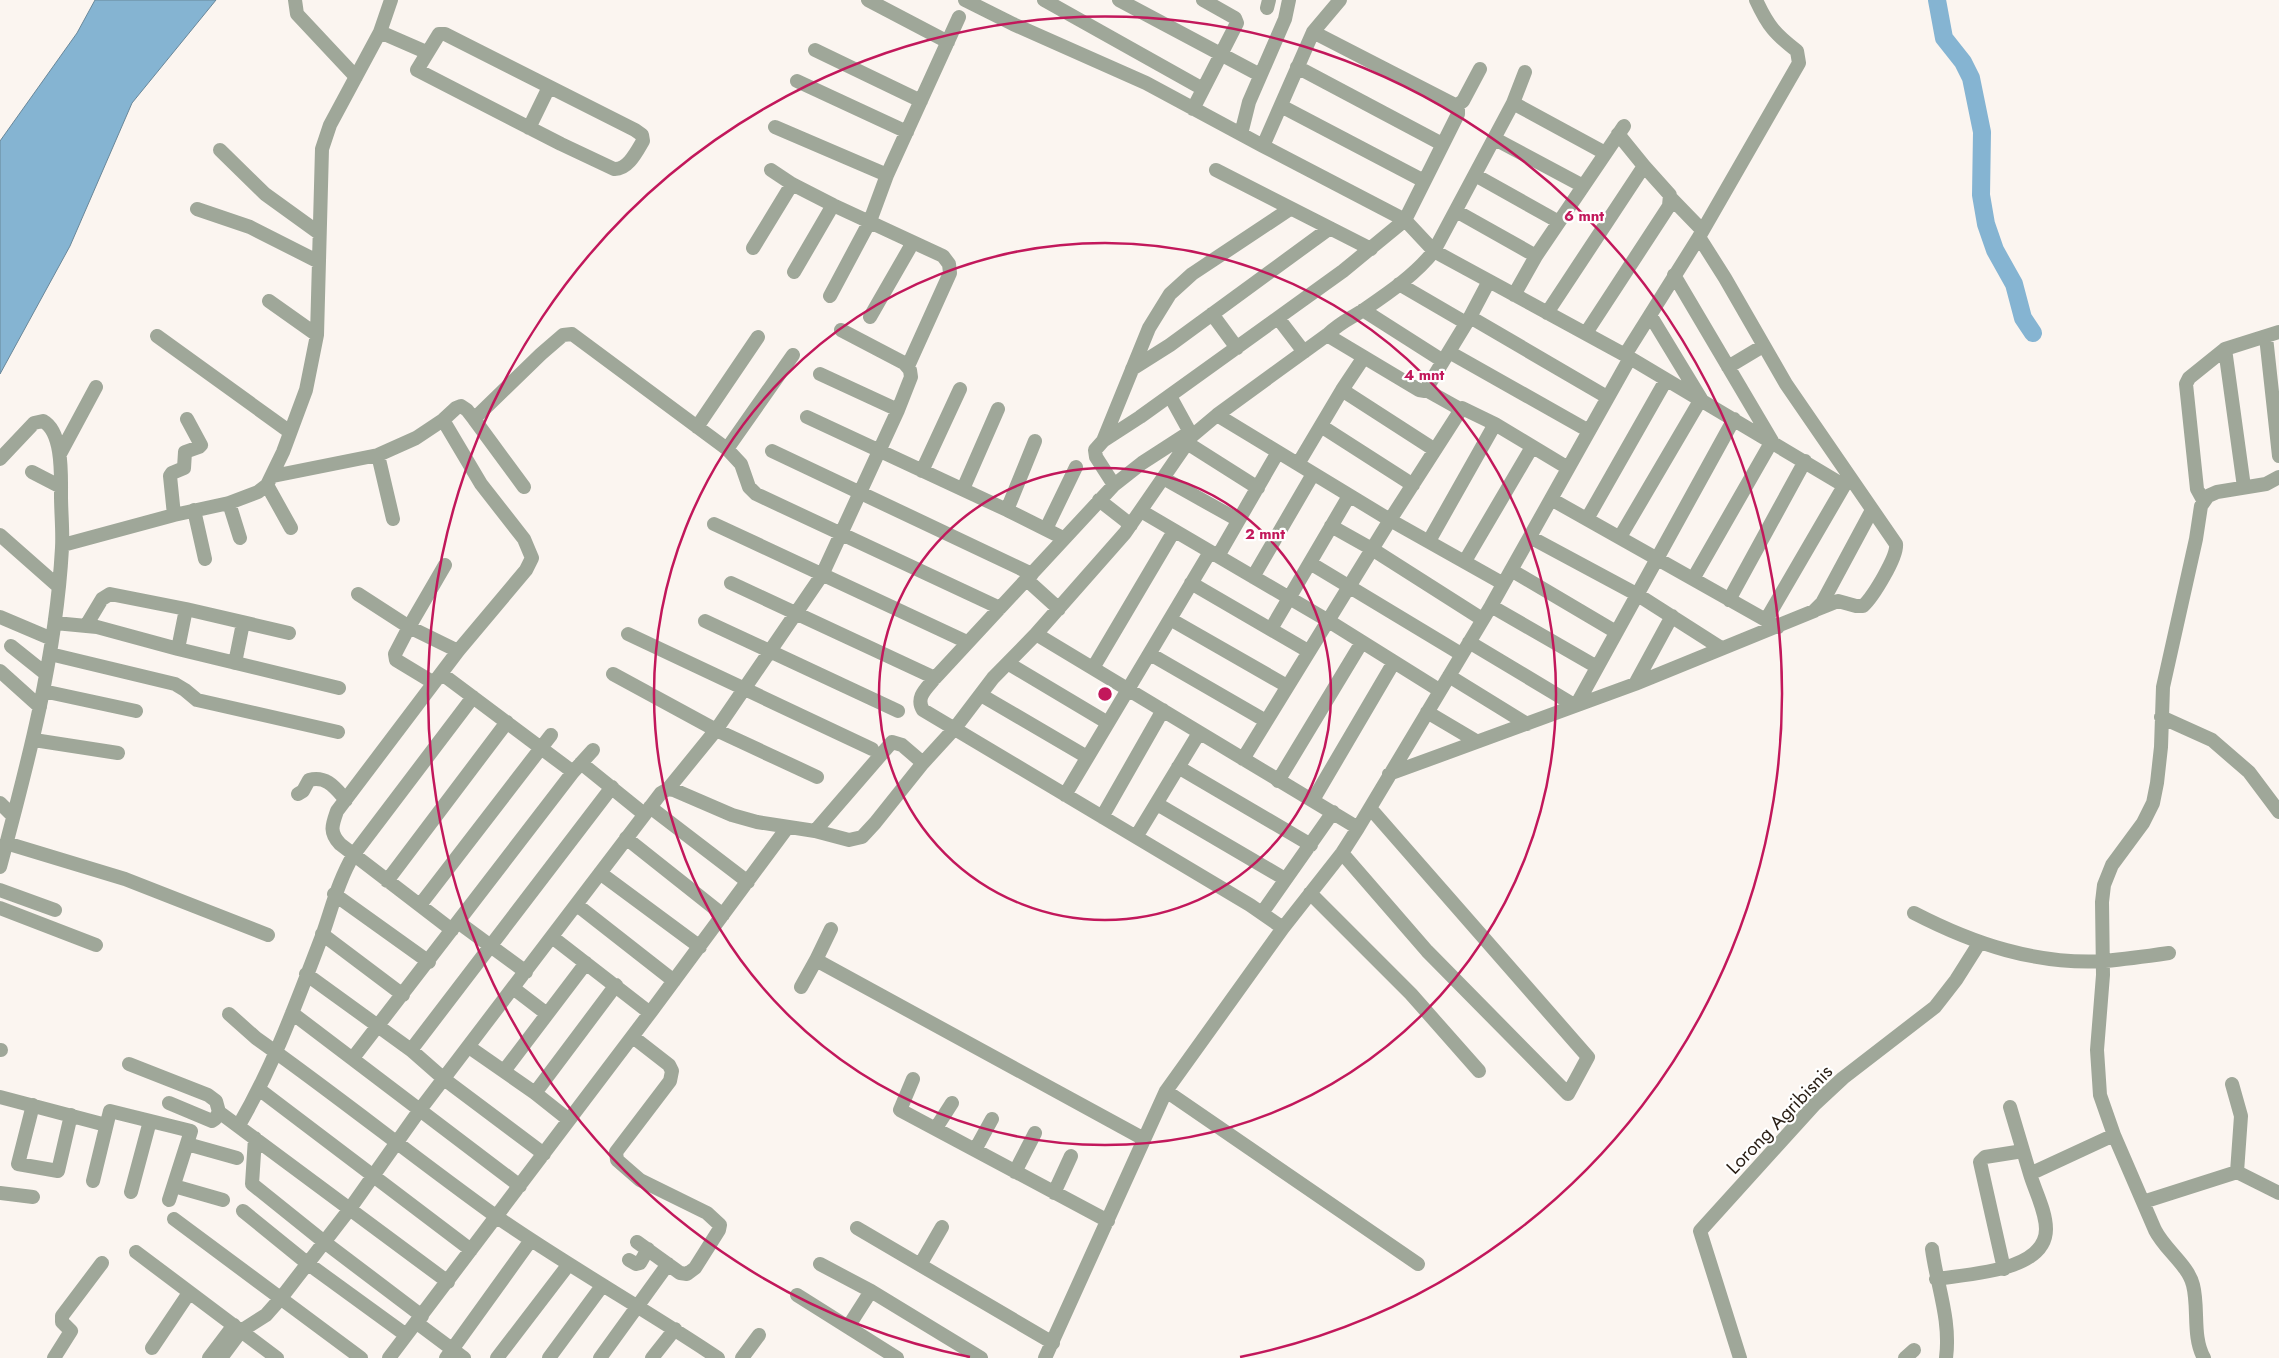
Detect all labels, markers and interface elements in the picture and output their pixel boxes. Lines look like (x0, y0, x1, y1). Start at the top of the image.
text: 6 mnt (1564, 205, 1604, 227)
text: 4 mnt (1404, 364, 1445, 386)
text: 2 mnt (1245, 523, 1285, 545)
centre of rings (1096, 685, 1114, 703)
street label: Lorong Agribisnis (1720, 1058, 1839, 1180)

